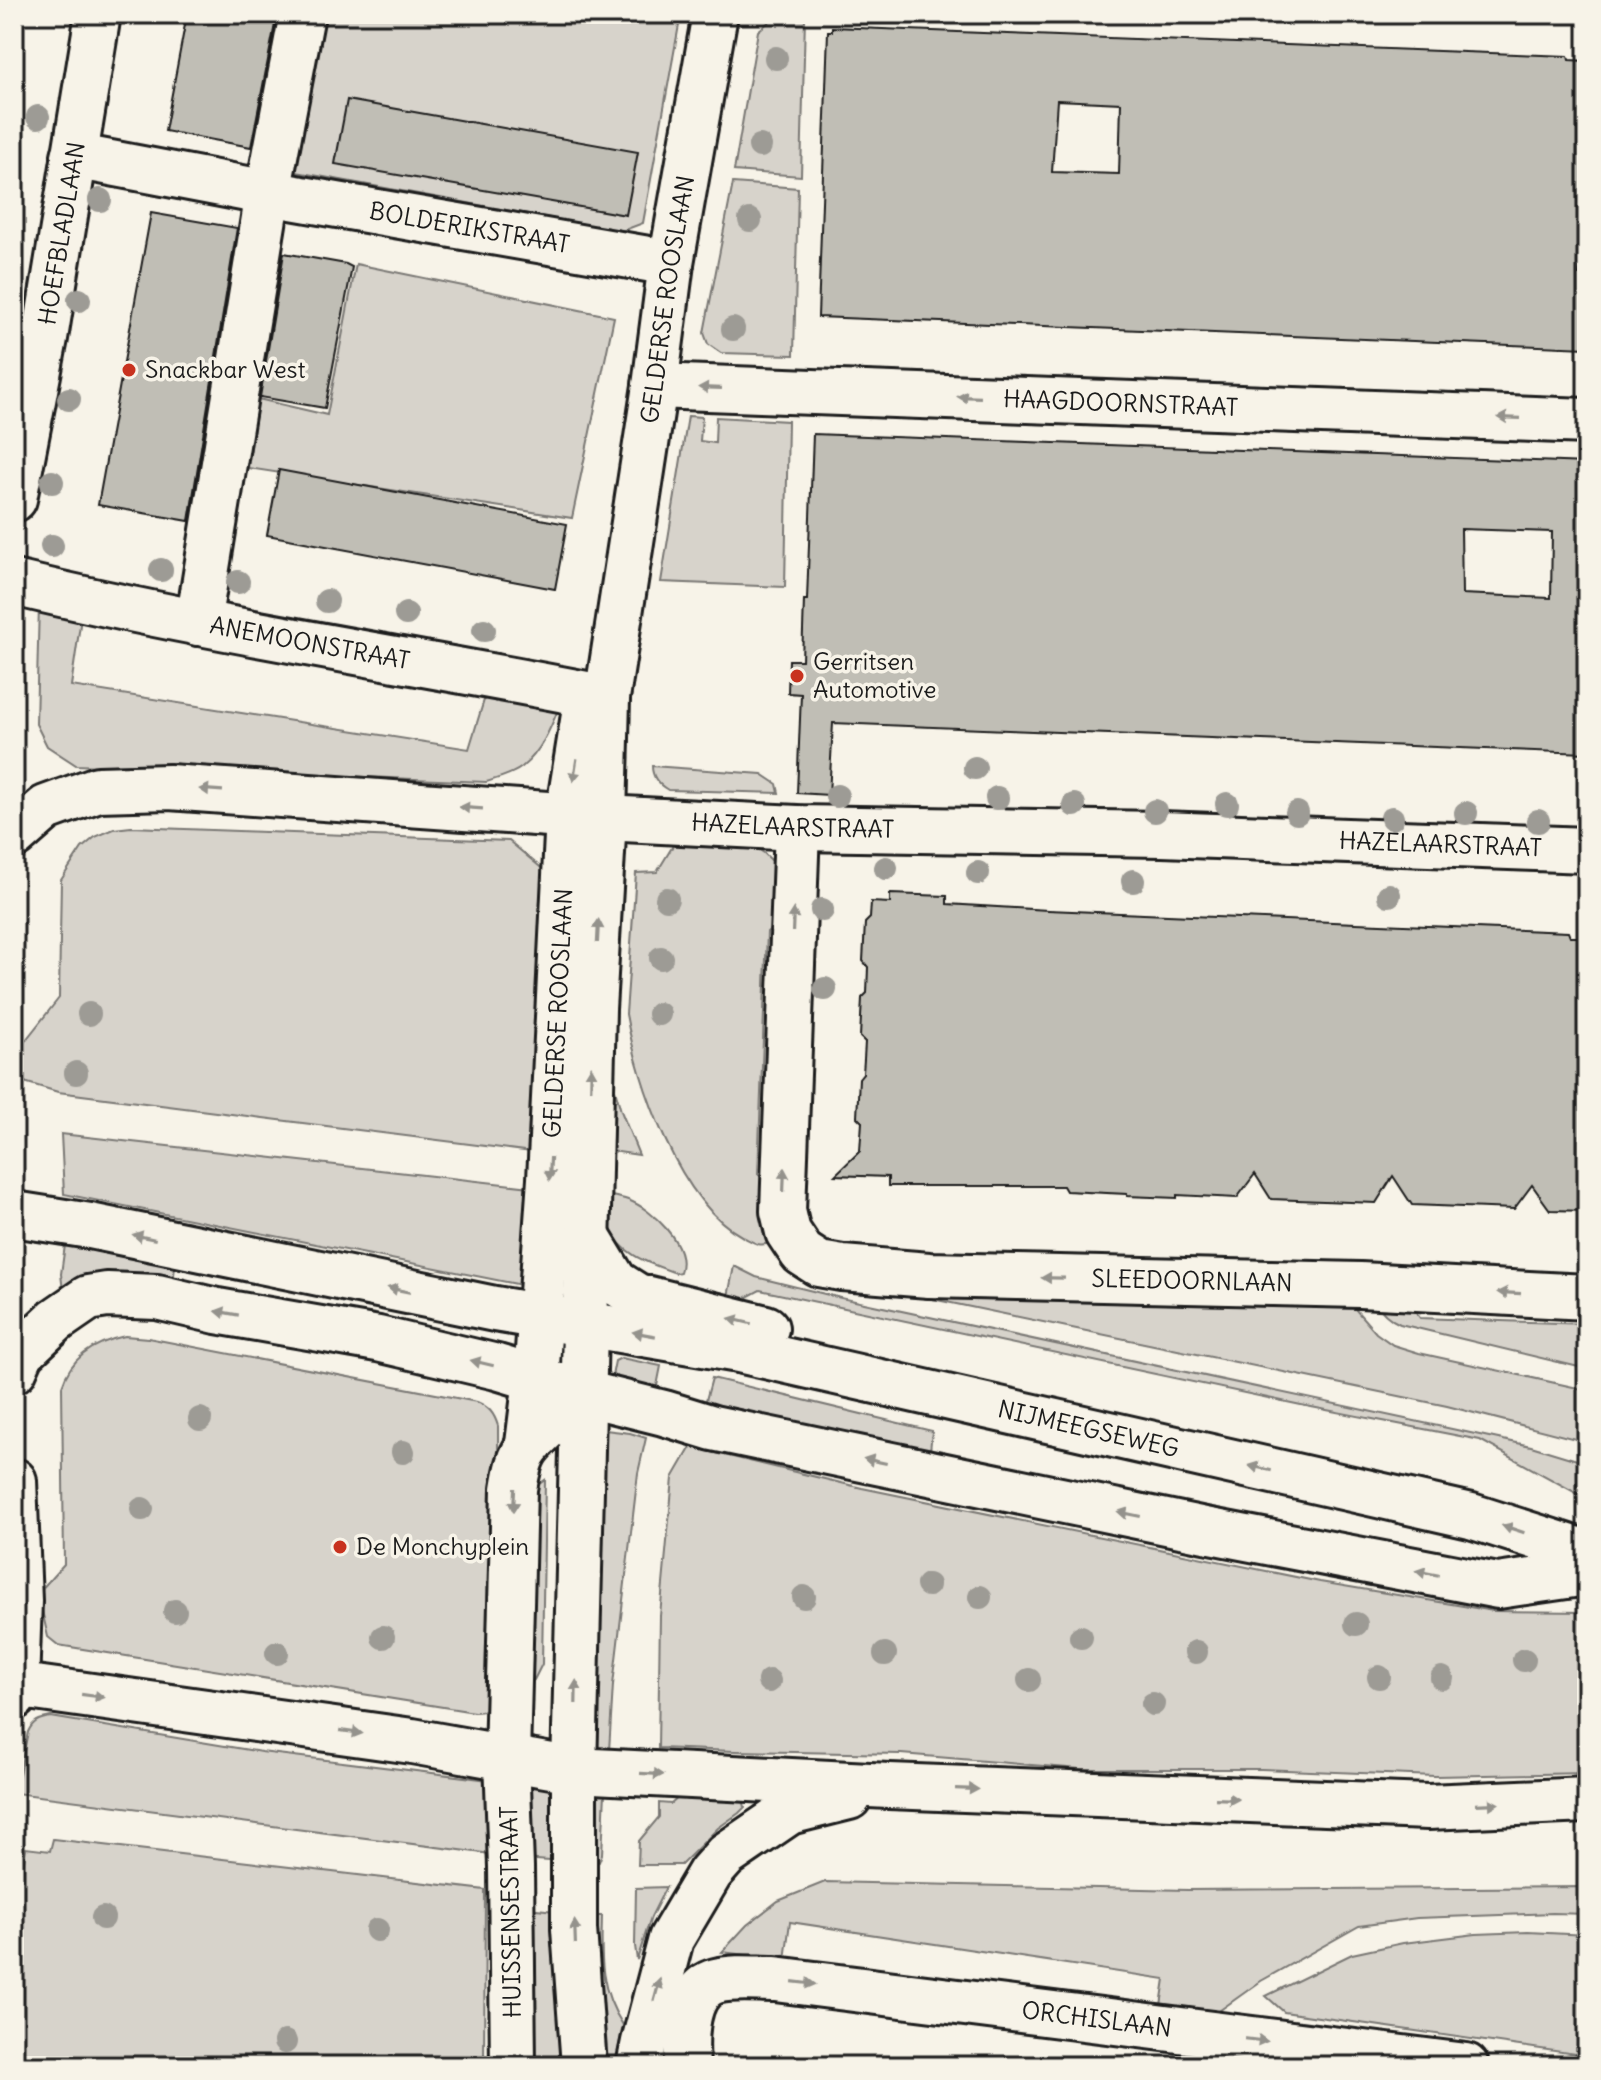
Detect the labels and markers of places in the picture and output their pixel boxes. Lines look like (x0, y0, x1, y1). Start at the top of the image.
place label: Snackbar West (145, 354, 306, 384)
marker: Snackbar West (120, 361, 138, 379)
place label: Gerritsen Automotive (813, 646, 936, 704)
marker: Gerritsen Automotive (788, 667, 806, 685)
place label: De Monchyplein (356, 1531, 529, 1561)
marker: De Monchyplein (331, 1538, 349, 1556)

